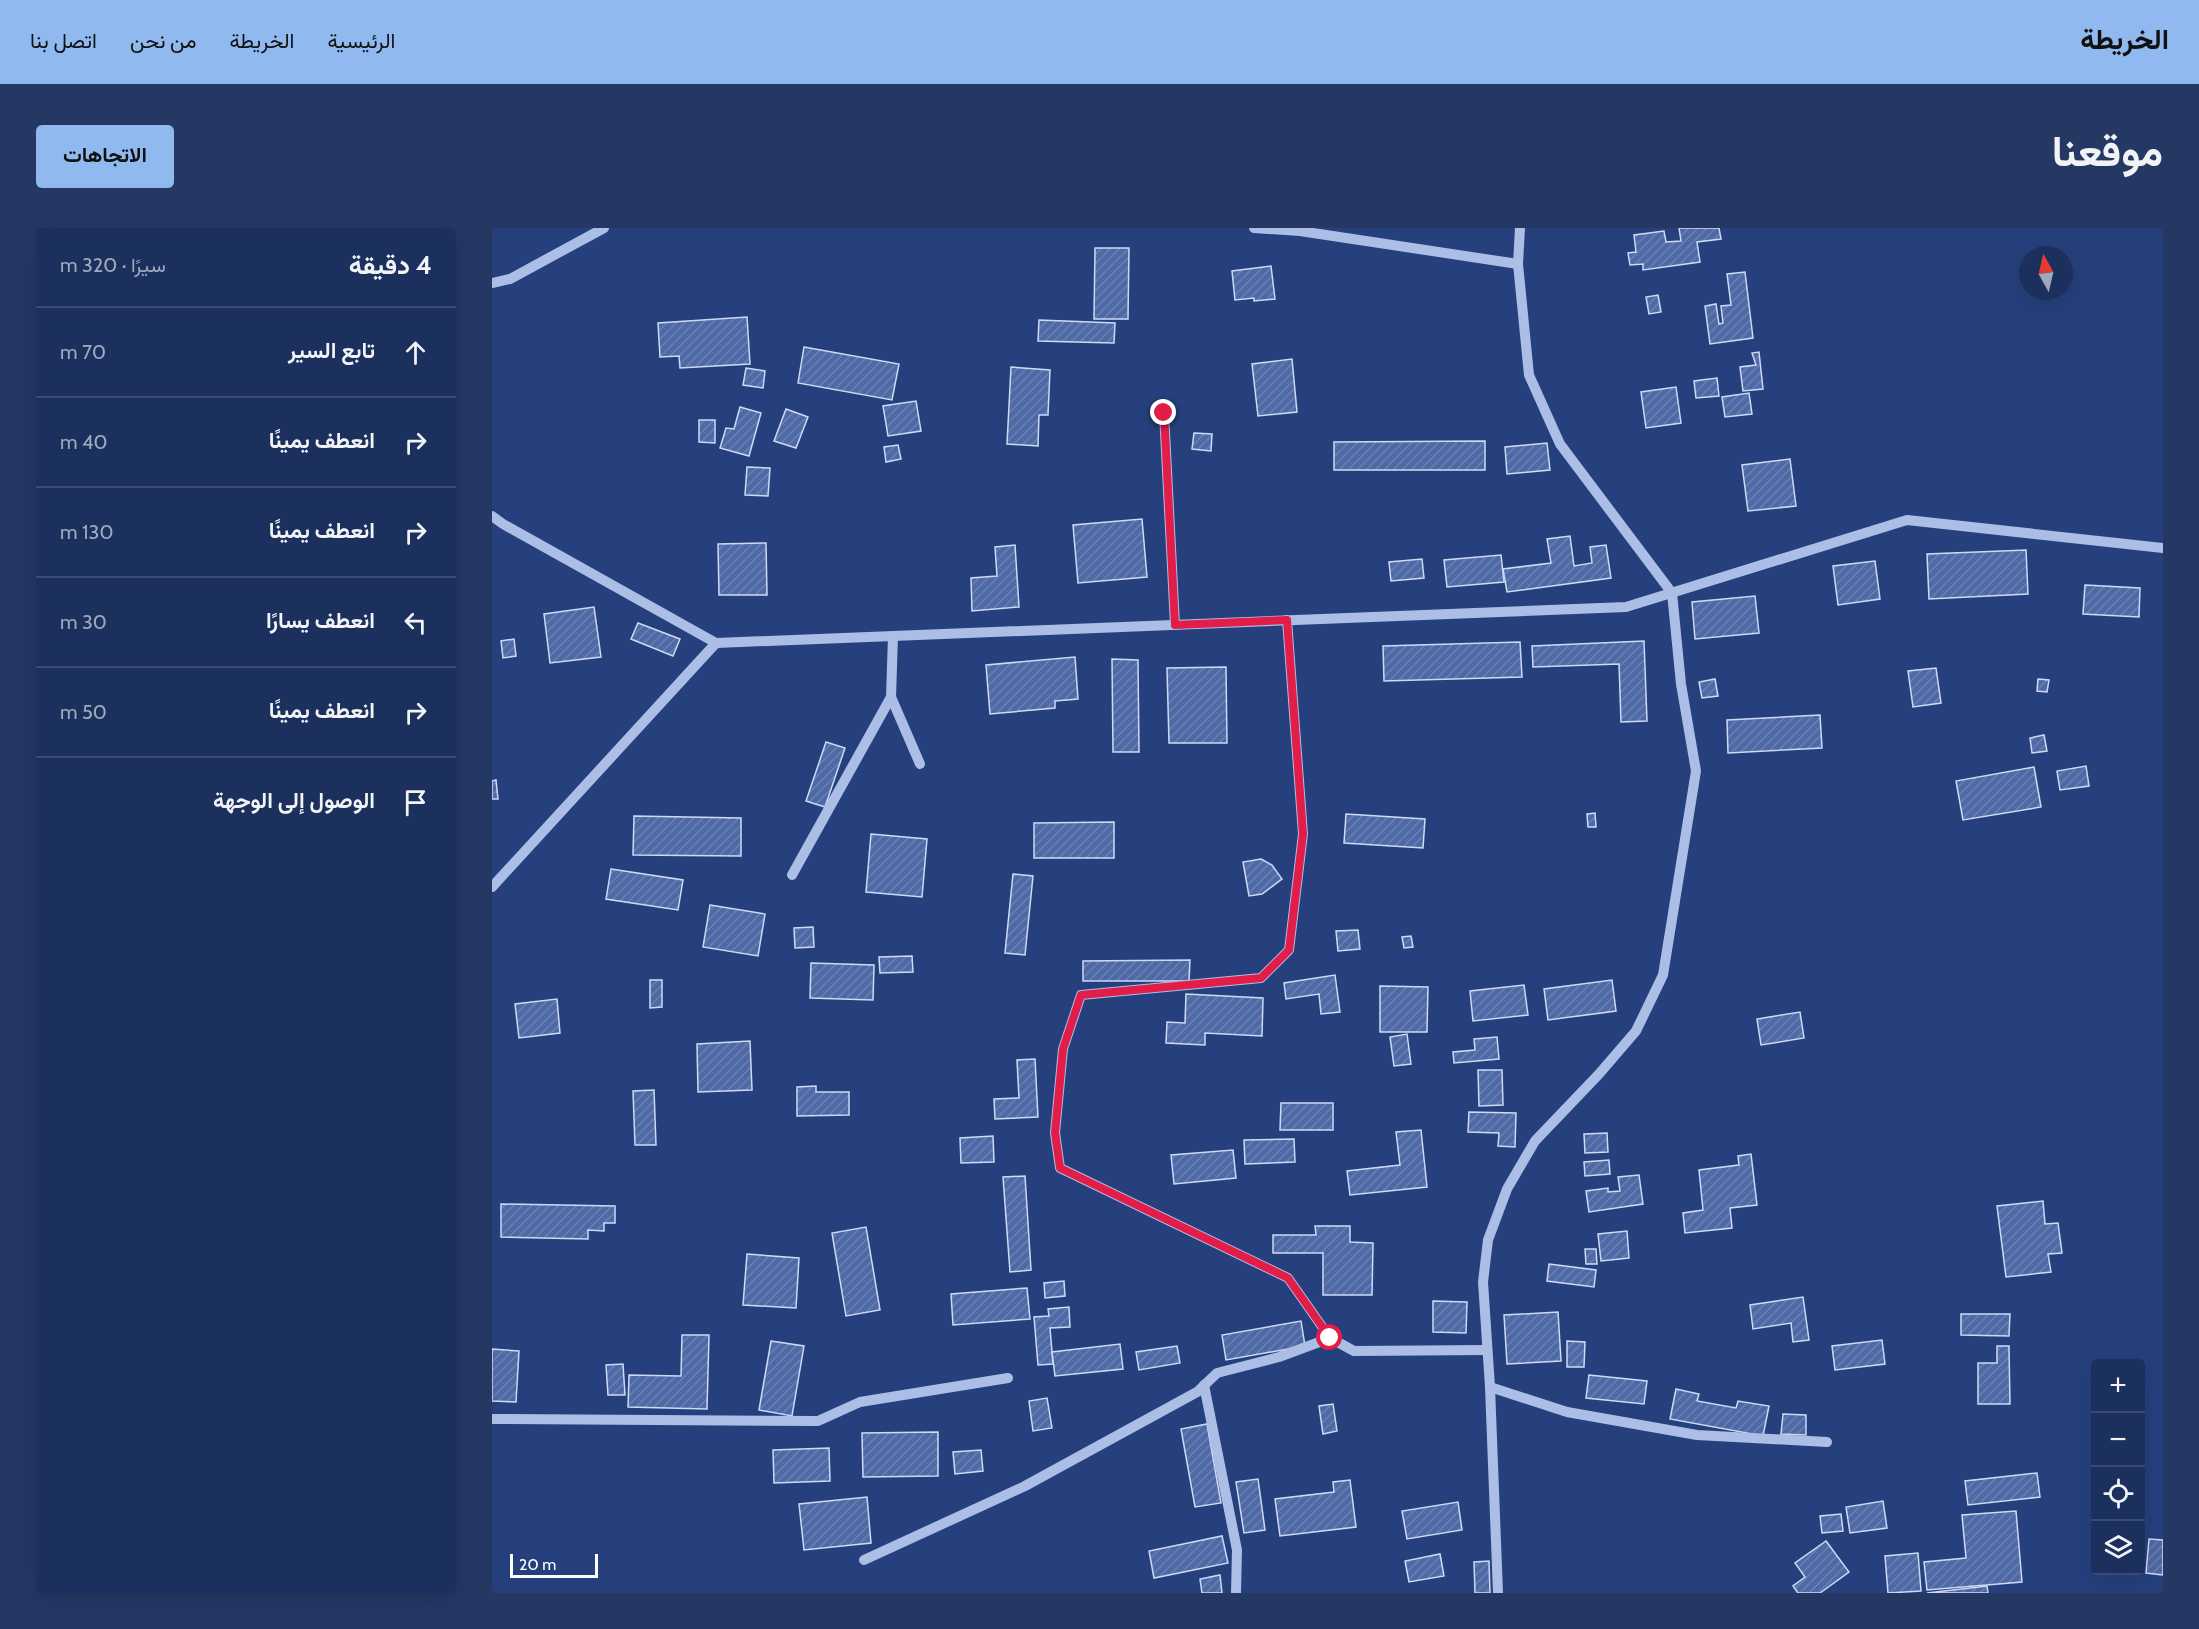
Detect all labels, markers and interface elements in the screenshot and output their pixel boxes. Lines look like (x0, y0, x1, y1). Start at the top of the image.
text: الخريطة (2080, 22, 2169, 56)
text: اتصل بنا (30, 28, 97, 53)
text: من نحن (130, 28, 196, 53)
text: الخريطة (229, 28, 294, 53)
text: الرئيسية (327, 28, 395, 53)
button: الاتجاهات (36, 125, 174, 188)
text: موقعنا (2052, 125, 2163, 177)
north arrow (2019, 246, 2073, 300)
text: 4 دقيقة (349, 249, 432, 281)
text: سيرًا · 320 m (60, 253, 166, 277)
icon: ahead (399, 336, 432, 369)
text: تابع السير (288, 337, 375, 364)
text: 70 m (60, 340, 106, 364)
route end (1150, 399, 1176, 425)
icon: right (399, 426, 432, 459)
text: انعطف يمينًا (269, 427, 375, 454)
text: 40 m (60, 430, 108, 454)
icon: right (399, 516, 432, 549)
text: انعطف يمينًا (269, 517, 375, 544)
text: 130 m (60, 520, 113, 544)
icon: left (399, 606, 432, 639)
text: انعطف يسارًا (266, 607, 375, 634)
text: 30 m (60, 610, 107, 634)
icon: right (399, 696, 432, 729)
text: انعطف يمينًا (269, 697, 375, 724)
text: 50 m (60, 700, 107, 724)
icon: arrive (399, 786, 432, 819)
text: الوصول إلى الوجهة (213, 787, 375, 814)
route start (1316, 1324, 1342, 1350)
map controls (2091, 1359, 2145, 1575)
button: + (2091, 1359, 2145, 1413)
button: − (2091, 1413, 2145, 1467)
button: locate (2091, 1467, 2145, 1521)
button: layers (2091, 1521, 2145, 1575)
scale bar (510, 1551, 598, 1578)
text: 20 m (519, 1555, 556, 1574)

